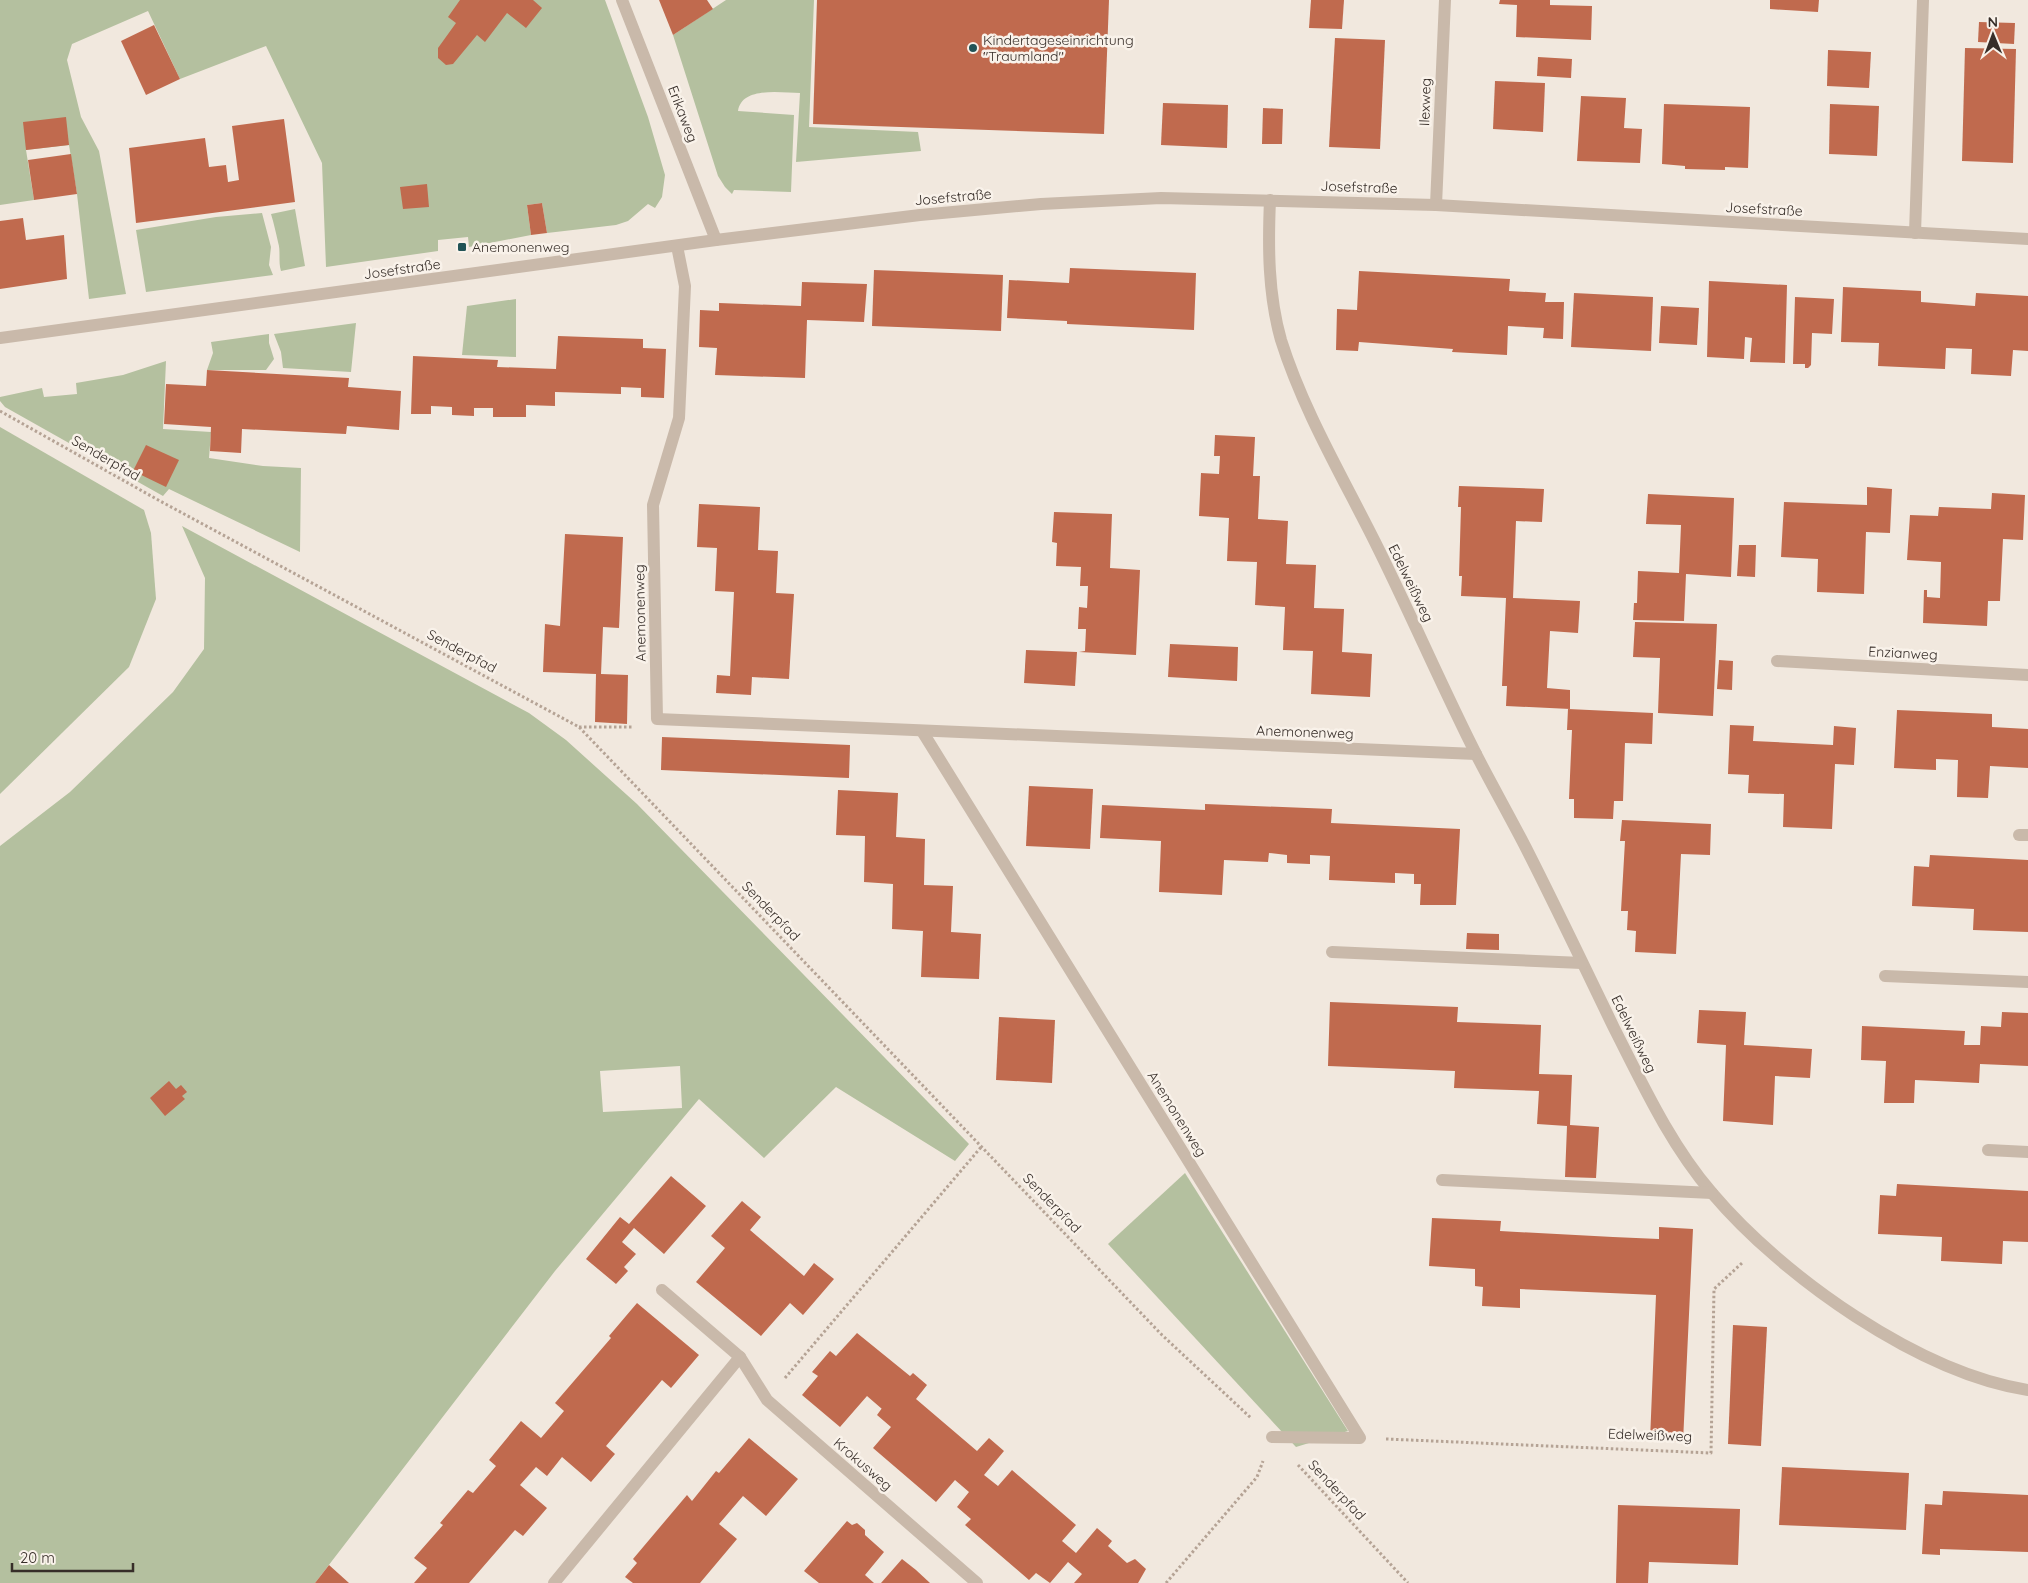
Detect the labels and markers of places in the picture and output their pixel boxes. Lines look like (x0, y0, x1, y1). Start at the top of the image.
place label: Kindertageseinrichtung "Traumland" (983, 31, 1134, 65)
marker: Kindertageseinrichtung "Traumland" (967, 42, 979, 54)
place label: Anemonenweg (472, 238, 569, 256)
marker: Anemonenweg (456, 241, 468, 253)

